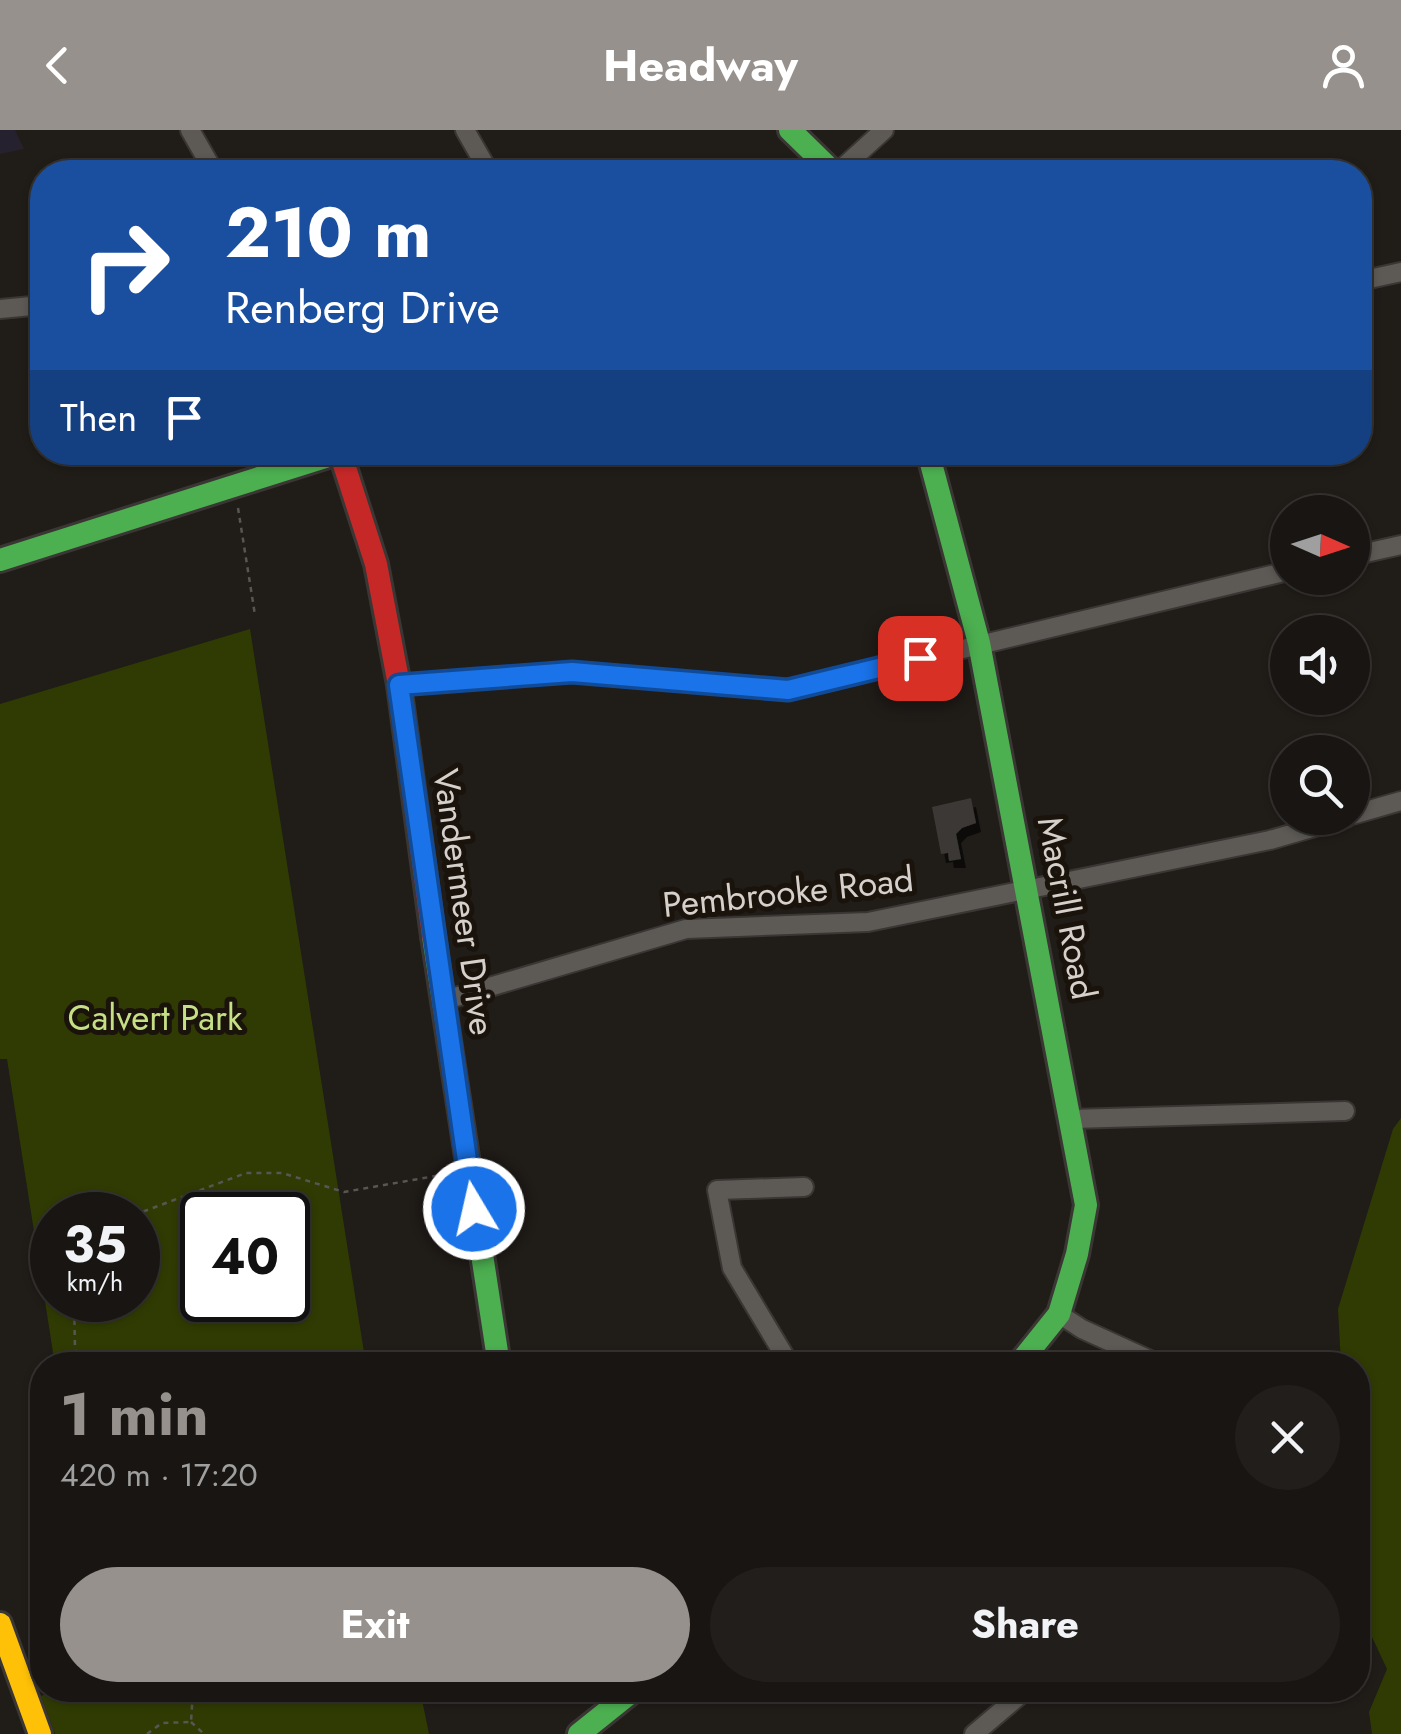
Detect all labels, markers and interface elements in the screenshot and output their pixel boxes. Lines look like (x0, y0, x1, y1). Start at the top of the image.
text: Headway (603, 33, 798, 98)
icon: back (30, 38, 85, 93)
icon: person (1316, 38, 1371, 93)
text: 210 m (225, 182, 431, 283)
icon: right (60, 200, 190, 330)
text: Renberg Drive (225, 275, 500, 340)
text: Then (60, 390, 137, 445)
icon: arrive (157, 390, 212, 445)
north arrow (1270, 495, 1370, 595)
map controls (1270, 495, 1370, 835)
button: sound (1270, 615, 1370, 715)
pin (878, 616, 963, 701)
icon: arrive (893, 631, 948, 686)
button: search (1270, 735, 1370, 835)
street label: Vandermeer Drive (421, 766, 507, 1038)
street label: Macrill Road (1025, 812, 1109, 1004)
street label: Pembrooke Road (660, 854, 916, 930)
park label: Calvert Park (67, 993, 243, 1043)
position arrow (422, 1157, 526, 1261)
speed limit sign: 40 (180, 1192, 310, 1322)
text: 35 (63, 1208, 127, 1281)
text: km/h (67, 1264, 123, 1300)
text: 1 min (60, 1371, 209, 1458)
button: close (1235, 1385, 1340, 1490)
text: 420 m · 17:20 (60, 1452, 258, 1498)
button: Exit (60, 1567, 690, 1682)
button: Share (710, 1567, 1340, 1682)

